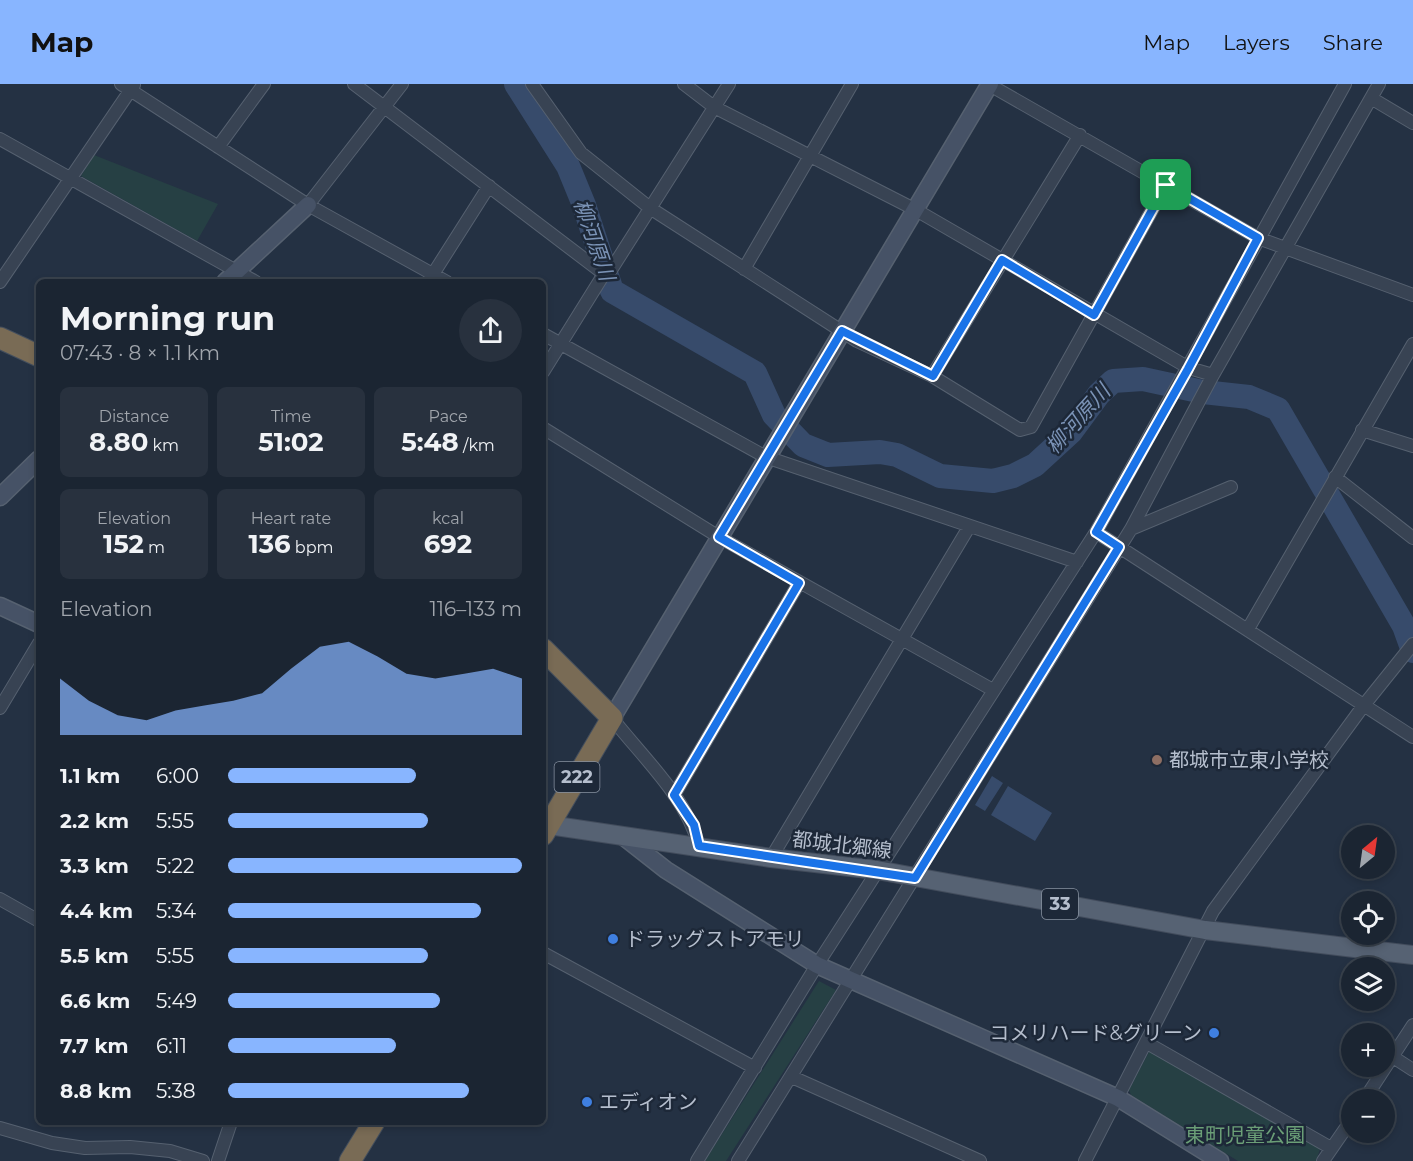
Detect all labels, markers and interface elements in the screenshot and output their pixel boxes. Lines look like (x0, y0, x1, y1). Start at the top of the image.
text: Map (30, 25, 93, 59)
text: Map (1143, 30, 1190, 55)
text: Layers (1223, 30, 1290, 55)
text: Share (1323, 30, 1383, 55)
pin (1140, 159, 1191, 210)
icon: arrive (1149, 168, 1182, 201)
water label: 柳河原川 (569, 196, 621, 286)
text: Morning run (60, 298, 275, 338)
button: share (459, 299, 522, 362)
text: 07:43 · 8 × 1.1 km (60, 341, 220, 365)
water label: 柳河原川 (1040, 378, 1116, 458)
text: Distance (99, 407, 169, 426)
text: Time (271, 407, 311, 426)
text: Pace (428, 407, 468, 426)
text: 8.80 (89, 426, 148, 458)
text: 51:02 (258, 426, 324, 458)
text: 5:48 (401, 426, 459, 458)
text: km (148, 436, 179, 455)
text: /km (459, 436, 495, 455)
text: Elevation (97, 509, 171, 528)
text: Heart rate (251, 509, 331, 528)
text: kcal (432, 509, 464, 528)
text: 152 (103, 528, 144, 560)
text: 136 (248, 528, 291, 560)
text: 692 (424, 528, 472, 560)
text: m (144, 538, 165, 557)
text: bpm (291, 538, 334, 557)
text: Elevation (60, 597, 152, 621)
text: 116–133 m (429, 597, 522, 621)
place label: 都城市立東小学校 (1169, 748, 1329, 772)
marker: 都城市立東小学校 (1150, 753, 1164, 767)
road number: 222 (554, 762, 600, 792)
text: 1.1 km (60, 764, 120, 788)
text: 6:00 (156, 764, 199, 788)
text: 2.2 km (60, 809, 129, 833)
text: 5:55 (156, 809, 194, 833)
north arrow (1341, 825, 1395, 879)
map controls (1341, 825, 1395, 1143)
street label: 都城北郷線 (791, 827, 893, 863)
text: 3.3 km (60, 854, 129, 878)
text: 5:22 (156, 854, 194, 878)
road number: 33 (1042, 889, 1078, 919)
button: locate (1341, 891, 1395, 945)
text: 4.4 km (60, 899, 133, 923)
text: 5:34 (156, 899, 196, 923)
place label: ドラッグストアモリ (625, 927, 805, 951)
marker: ドラッグストアモリ (606, 932, 620, 946)
text: 5.5 km (60, 944, 129, 968)
text: 5:55 (156, 944, 194, 968)
button: layers (1341, 957, 1395, 1011)
text: 6.6 km (60, 989, 130, 1013)
text: 5:49 (156, 989, 197, 1013)
place label: コメリハード&グリーン (990, 1021, 1202, 1045)
button: + (1341, 1023, 1395, 1077)
marker: コメリハード&グリーン (1207, 1026, 1221, 1040)
text: 7.7 km (60, 1034, 128, 1058)
text: 6:11 (156, 1034, 187, 1058)
text: 8.8 km (60, 1079, 132, 1103)
text: 5:38 (156, 1079, 196, 1103)
button: − (1341, 1089, 1395, 1143)
place label: エディオン (599, 1090, 698, 1114)
marker: エディオン (580, 1095, 594, 1109)
park label: 東町児童公園 (1185, 1123, 1305, 1147)

